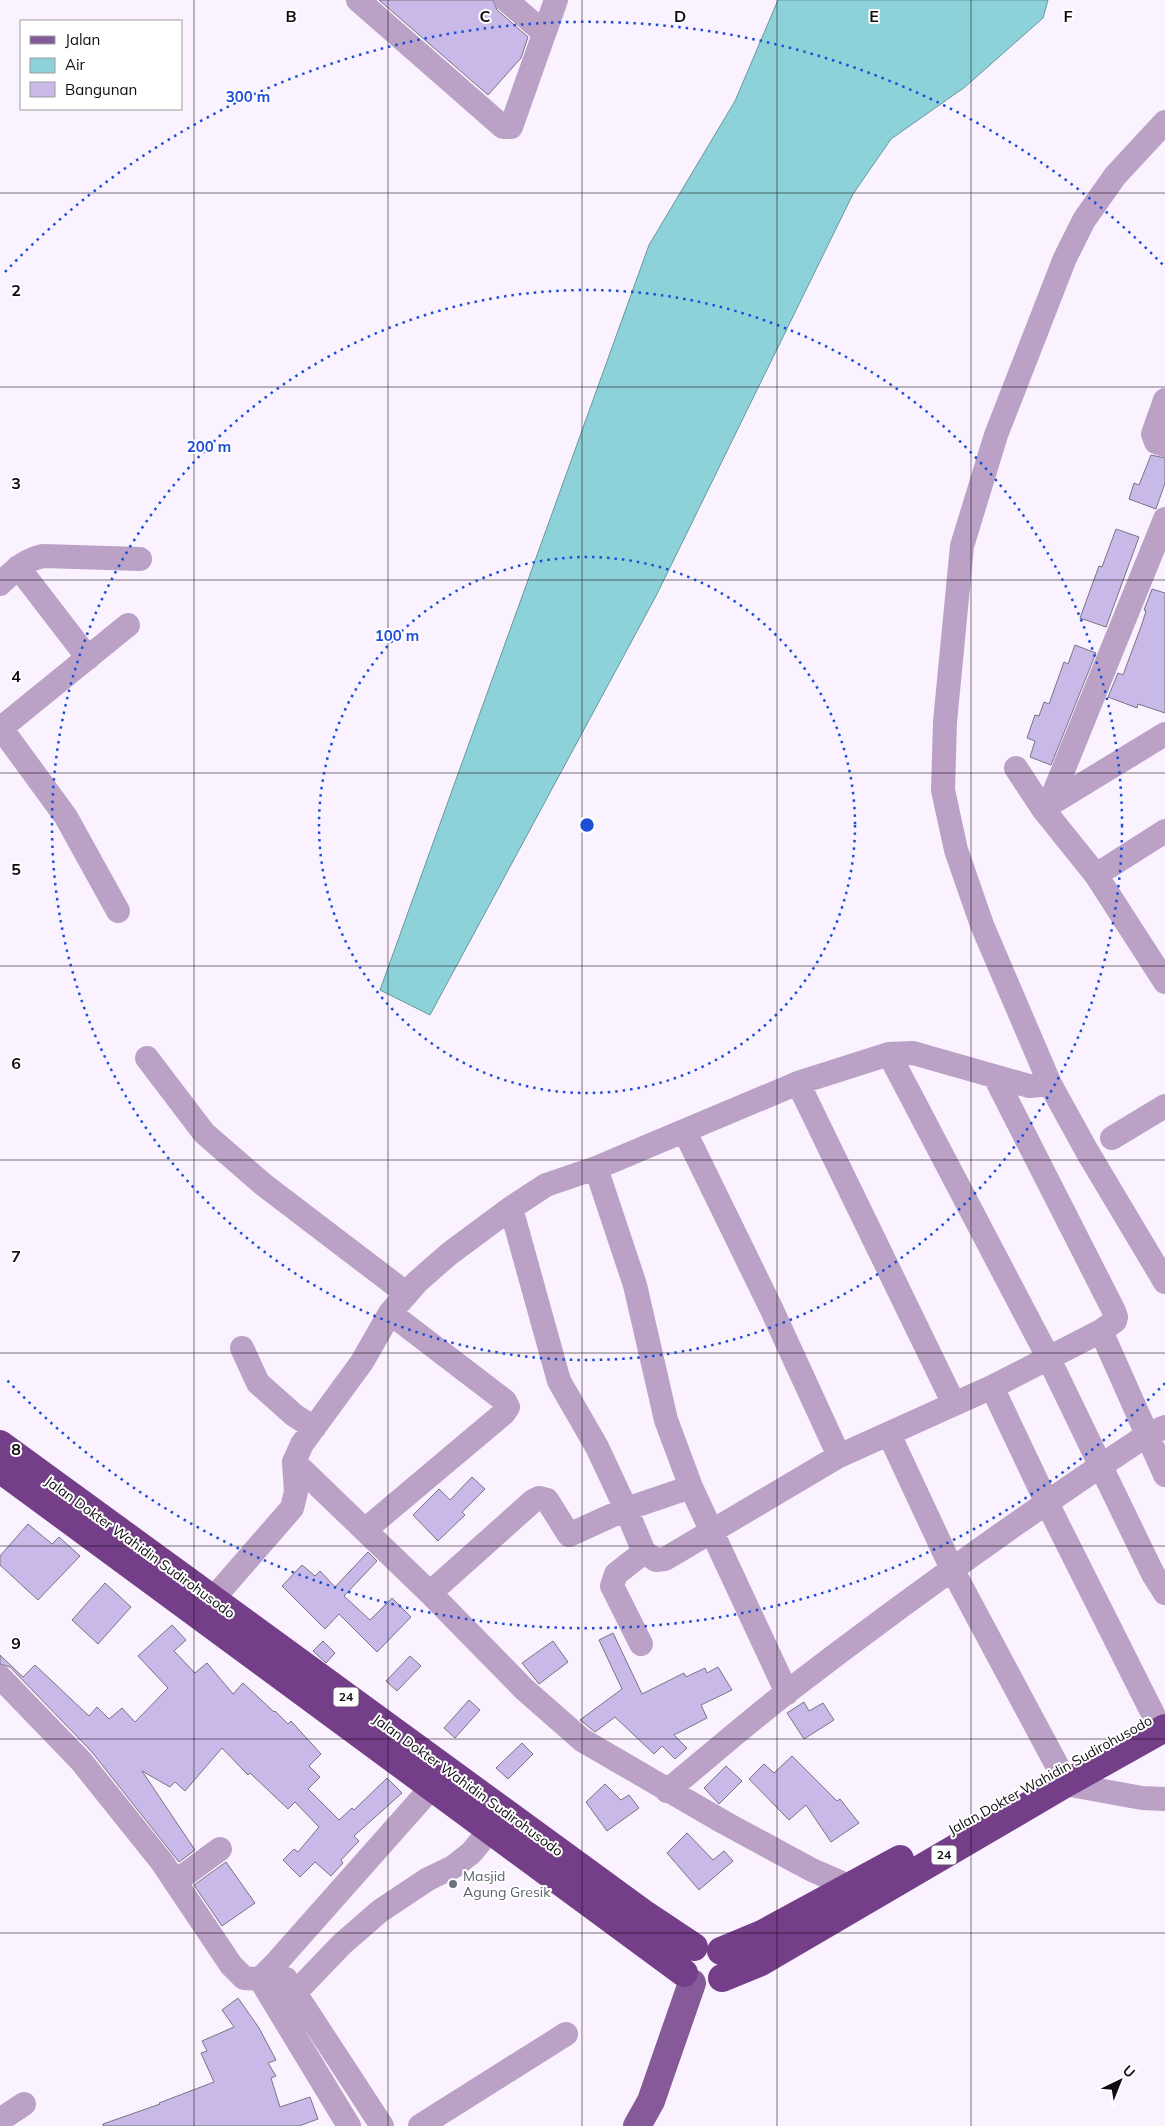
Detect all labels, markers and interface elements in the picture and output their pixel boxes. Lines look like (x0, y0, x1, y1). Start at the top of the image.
text: B (285, 6, 297, 26)
text: C (480, 6, 491, 26)
text: D (674, 6, 686, 26)
text: E (869, 6, 879, 26)
text: F (1063, 6, 1073, 26)
legend (20, 20, 182, 110)
text: Jalan (65, 30, 100, 49)
text: Air (65, 55, 86, 74)
text: Bangunan (65, 80, 137, 99)
text: 300 m (226, 87, 270, 106)
text: 2 (11, 280, 21, 300)
text: 200 m (187, 437, 231, 456)
text: 3 (11, 473, 21, 493)
text: 100 m (375, 626, 419, 645)
text: 4 (11, 666, 21, 686)
centre of rings (578, 816, 596, 834)
text: 5 (11, 859, 21, 879)
text: 6 (11, 1053, 21, 1073)
text: 7 (11, 1246, 21, 1266)
text: 8 (11, 1439, 21, 1459)
street label: Jalan Dokter Wahidin Sudirohusodo (41, 1472, 239, 1622)
text: 9 (11, 1633, 21, 1653)
road number: 24 (334, 1688, 358, 1706)
street label: Jalan Dokter Wahidin Sudirohusodo (369, 1710, 567, 1860)
street label: Jalan Dokter Wahidin Sudirohusodo (945, 1711, 1155, 1839)
road number: 24 (932, 1846, 956, 1864)
place label: Masjid Agung Gresik (463, 1867, 551, 1901)
marker: Masjid Agung Gresik (447, 1878, 459, 1890)
north arrow (1095, 2056, 1145, 2106)
text: U (1119, 2061, 1139, 2082)

